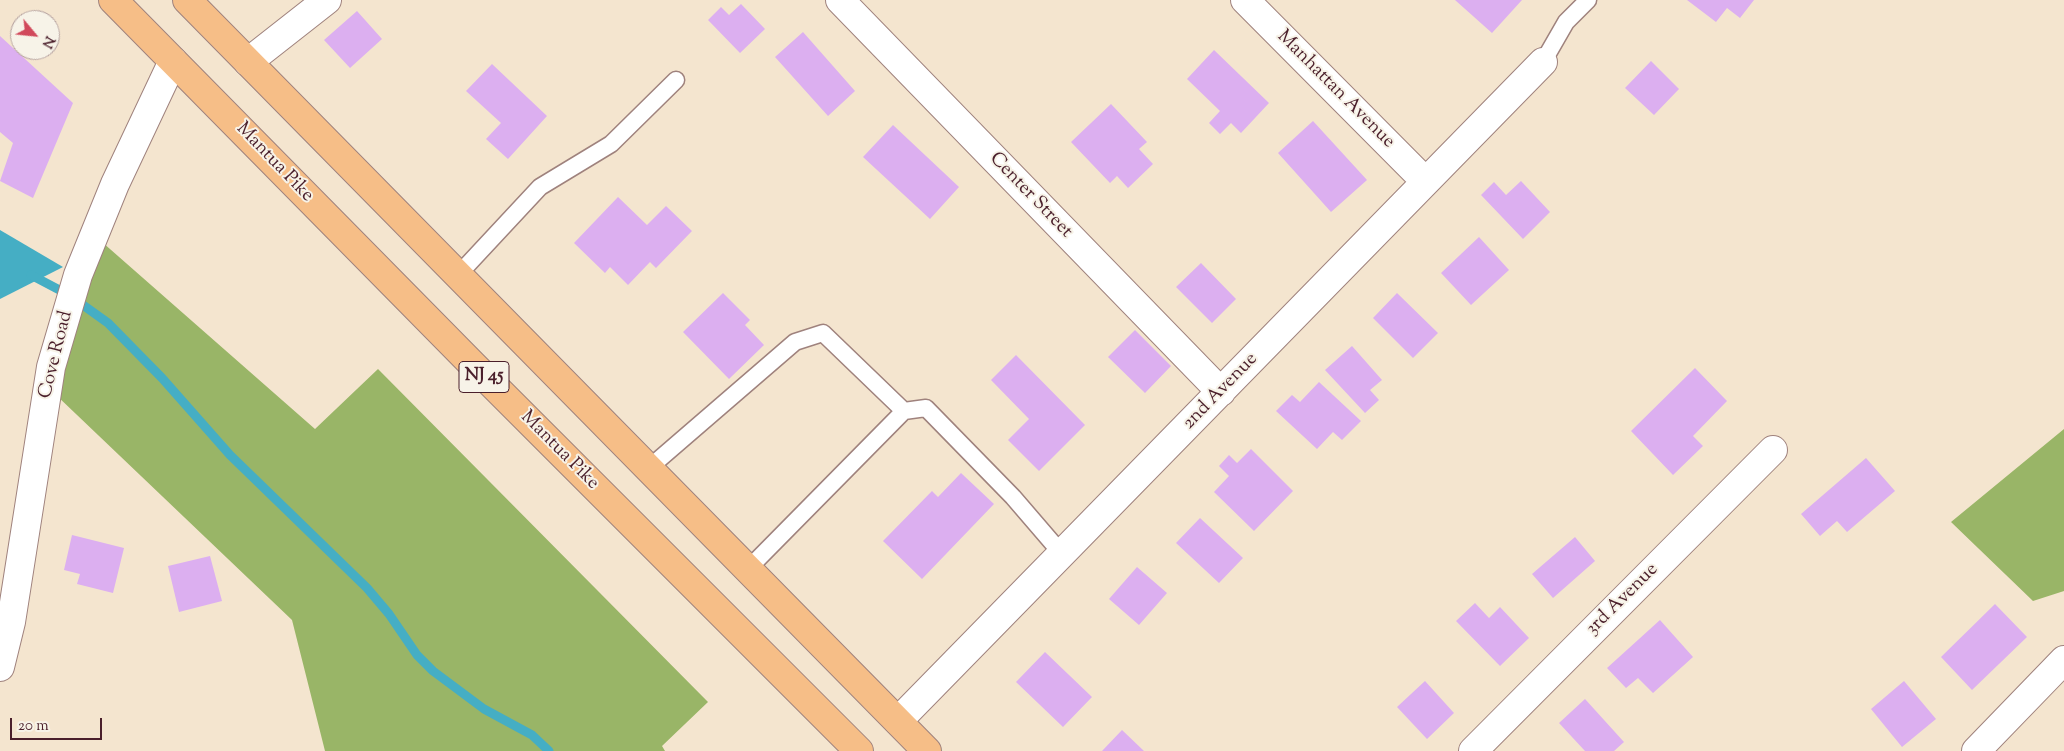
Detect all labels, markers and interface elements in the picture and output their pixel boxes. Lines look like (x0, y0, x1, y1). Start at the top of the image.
north arrow (10, 10, 60, 60)
street label: Manhattan Avenue (1271, 26, 1399, 154)
text: N (36, 32, 59, 51)
street label: Mantua Pike (230, 118, 318, 208)
street label: Center Street (984, 148, 1076, 244)
street label: Cove Road (35, 309, 79, 401)
street label: 2nd Avenue (1179, 349, 1263, 435)
road number: NJ 45 (459, 362, 509, 392)
street label: Mantua Pike (515, 407, 603, 495)
street label: 3rd Avenue (1582, 559, 1664, 641)
scale bar (12, 708, 105, 740)
text: 20 m (18, 716, 49, 737)

